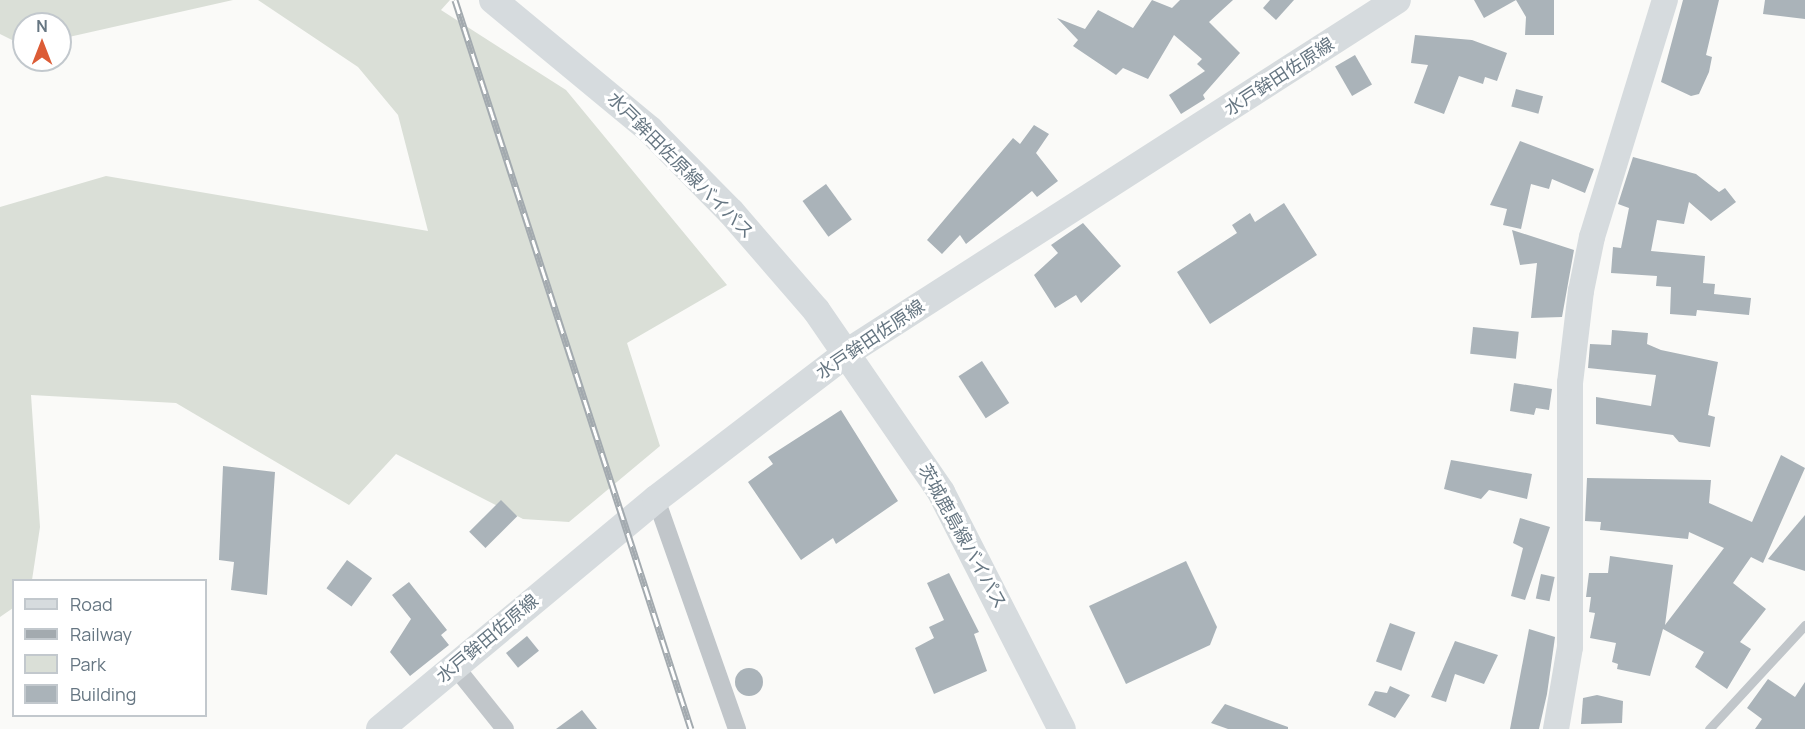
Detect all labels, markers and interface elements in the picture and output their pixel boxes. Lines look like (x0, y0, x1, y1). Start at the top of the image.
north arrow (12, 12, 72, 72)
text: N (36, 15, 48, 37)
street label: 水戸鉾田佐原線 (1220, 33, 1338, 119)
street label: 水戸鉾田佐原線バイパス (603, 87, 759, 243)
street label: 水戸鉾田佐原線 (812, 295, 928, 383)
street label: 茨城鹿島線バイパス (914, 460, 1012, 612)
legend (12, 579, 207, 717)
street label: 水戸鉾田佐原線 (432, 589, 542, 687)
text: Road (70, 592, 113, 616)
text: Railway (70, 622, 132, 646)
text: Park (70, 652, 106, 676)
text: Building (70, 682, 136, 706)

